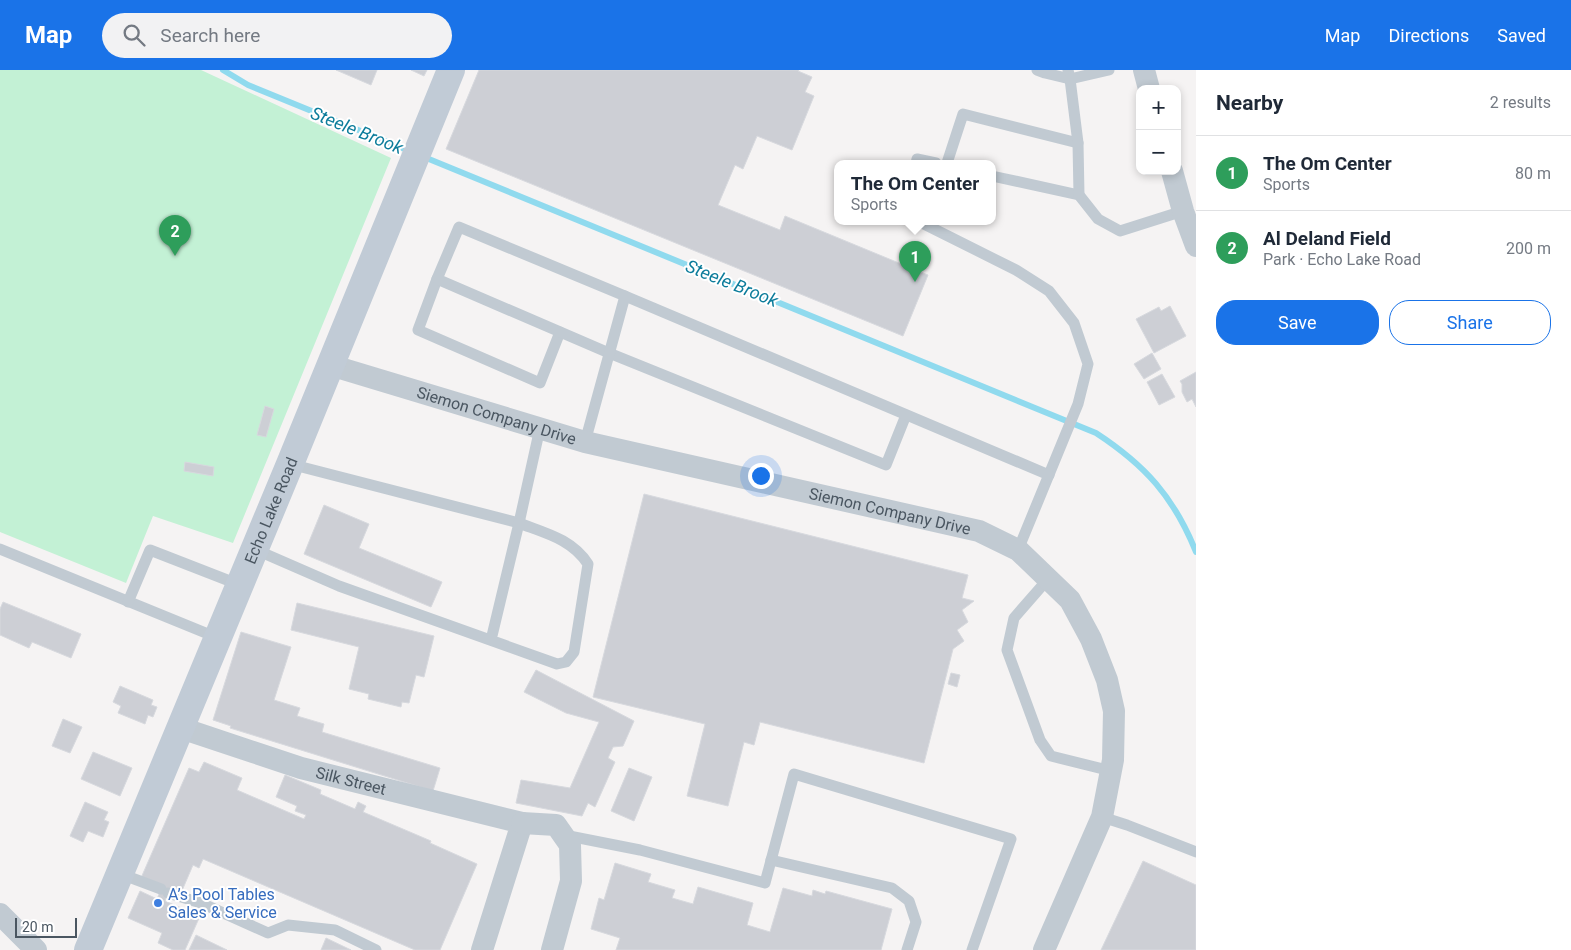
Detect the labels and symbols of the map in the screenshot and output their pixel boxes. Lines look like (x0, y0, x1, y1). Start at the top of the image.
water label: Steele Brook (308, 102, 407, 159)
pin: 2 (159, 215, 191, 256)
pin: 1 (899, 241, 931, 282)
water label: Steele Brook (683, 255, 782, 312)
street label: Siemon Company Drive (415, 382, 579, 448)
street label: Echo Lake Road (240, 454, 301, 567)
your location (748, 463, 774, 489)
street label: Siemon Company Drive (807, 483, 973, 538)
street label: Silk Street (314, 763, 388, 798)
place label: A’s Pool Tables Sales & Service (168, 885, 277, 922)
marker: A’s Pool Tables Sales & Service (152, 897, 164, 909)
scale bar (15, 915, 78, 938)

